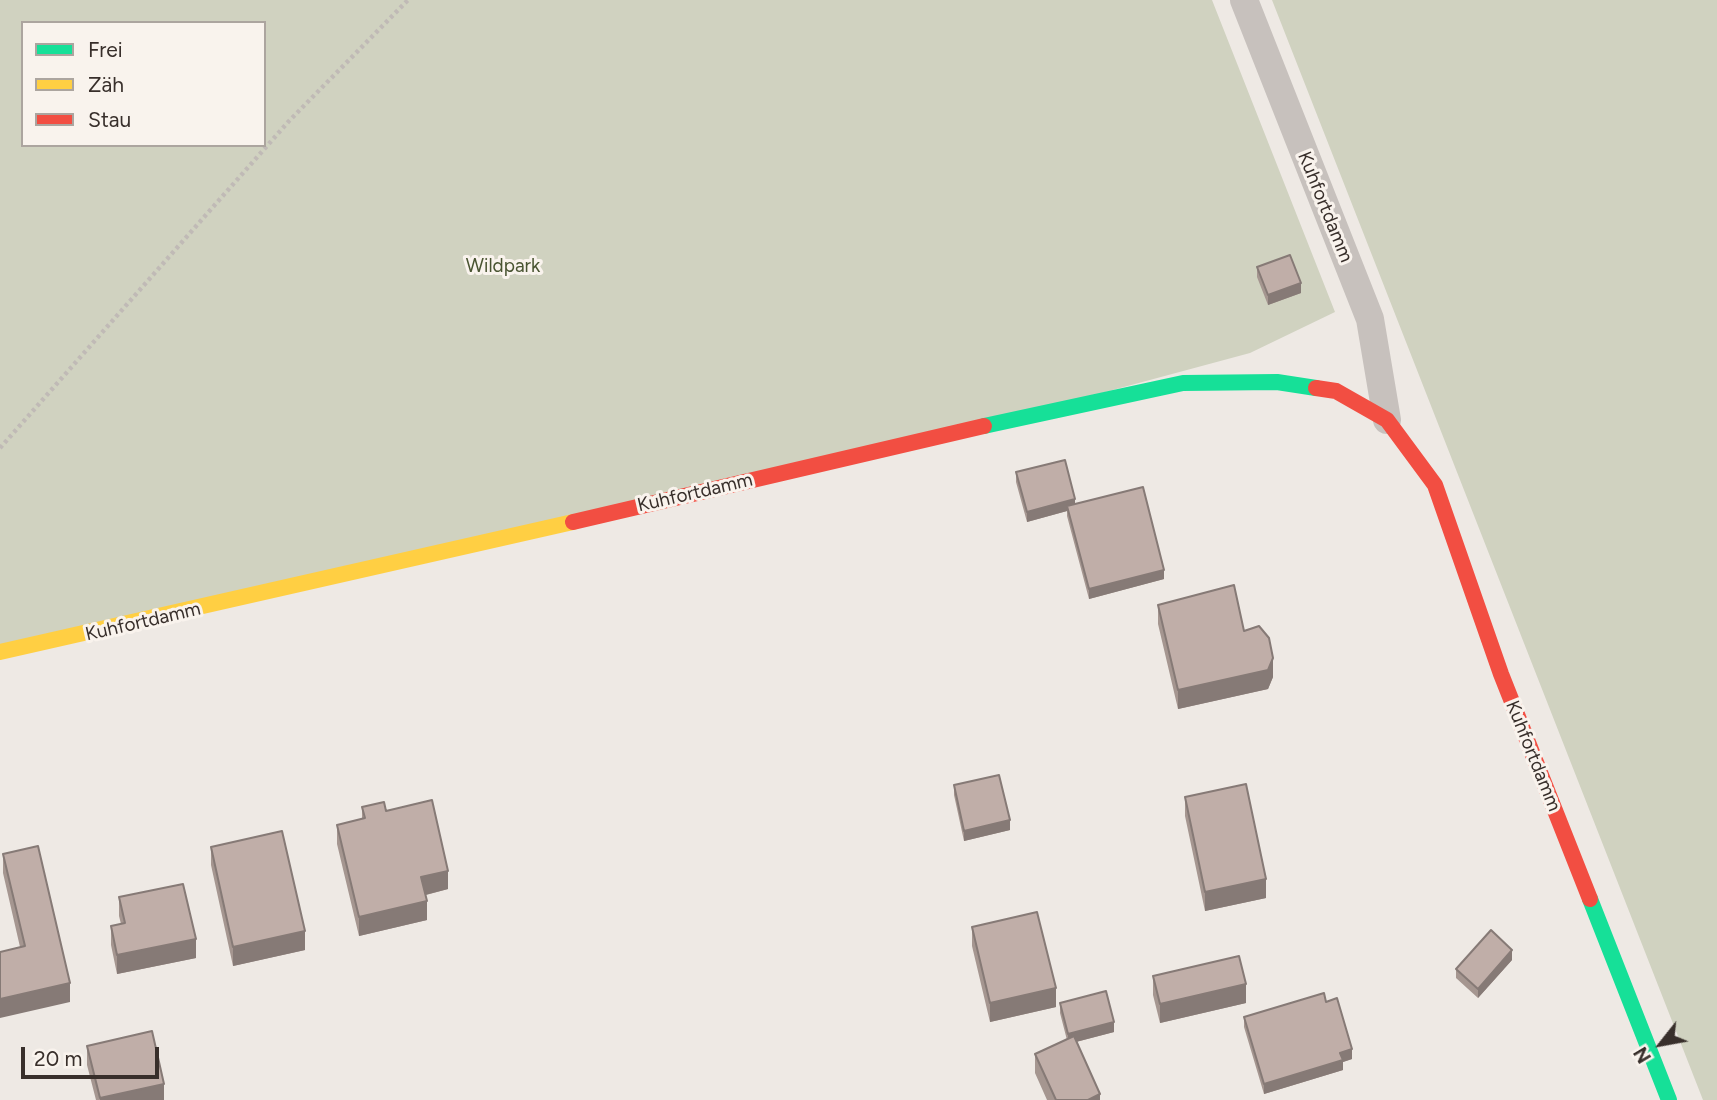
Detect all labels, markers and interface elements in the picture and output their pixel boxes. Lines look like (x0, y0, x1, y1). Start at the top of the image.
legend (21, 21, 266, 147)
text: Frei (88, 37, 123, 62)
text: Zäh (88, 72, 124, 97)
text: Stau (88, 107, 131, 132)
street label: Kuhfortdamm (1292, 148, 1358, 266)
park label: Wildpark (466, 255, 540, 277)
street label: Kuhfortdamm (635, 469, 755, 517)
street label: Kuhfortdamm (83, 598, 203, 646)
street label: Kuhfortdamm (1500, 697, 1566, 815)
north arrow (1626, 1009, 1696, 1079)
scale bar (24, 1034, 163, 1078)
text: N (1629, 1043, 1656, 1067)
text: 20 m (34, 1046, 82, 1071)

